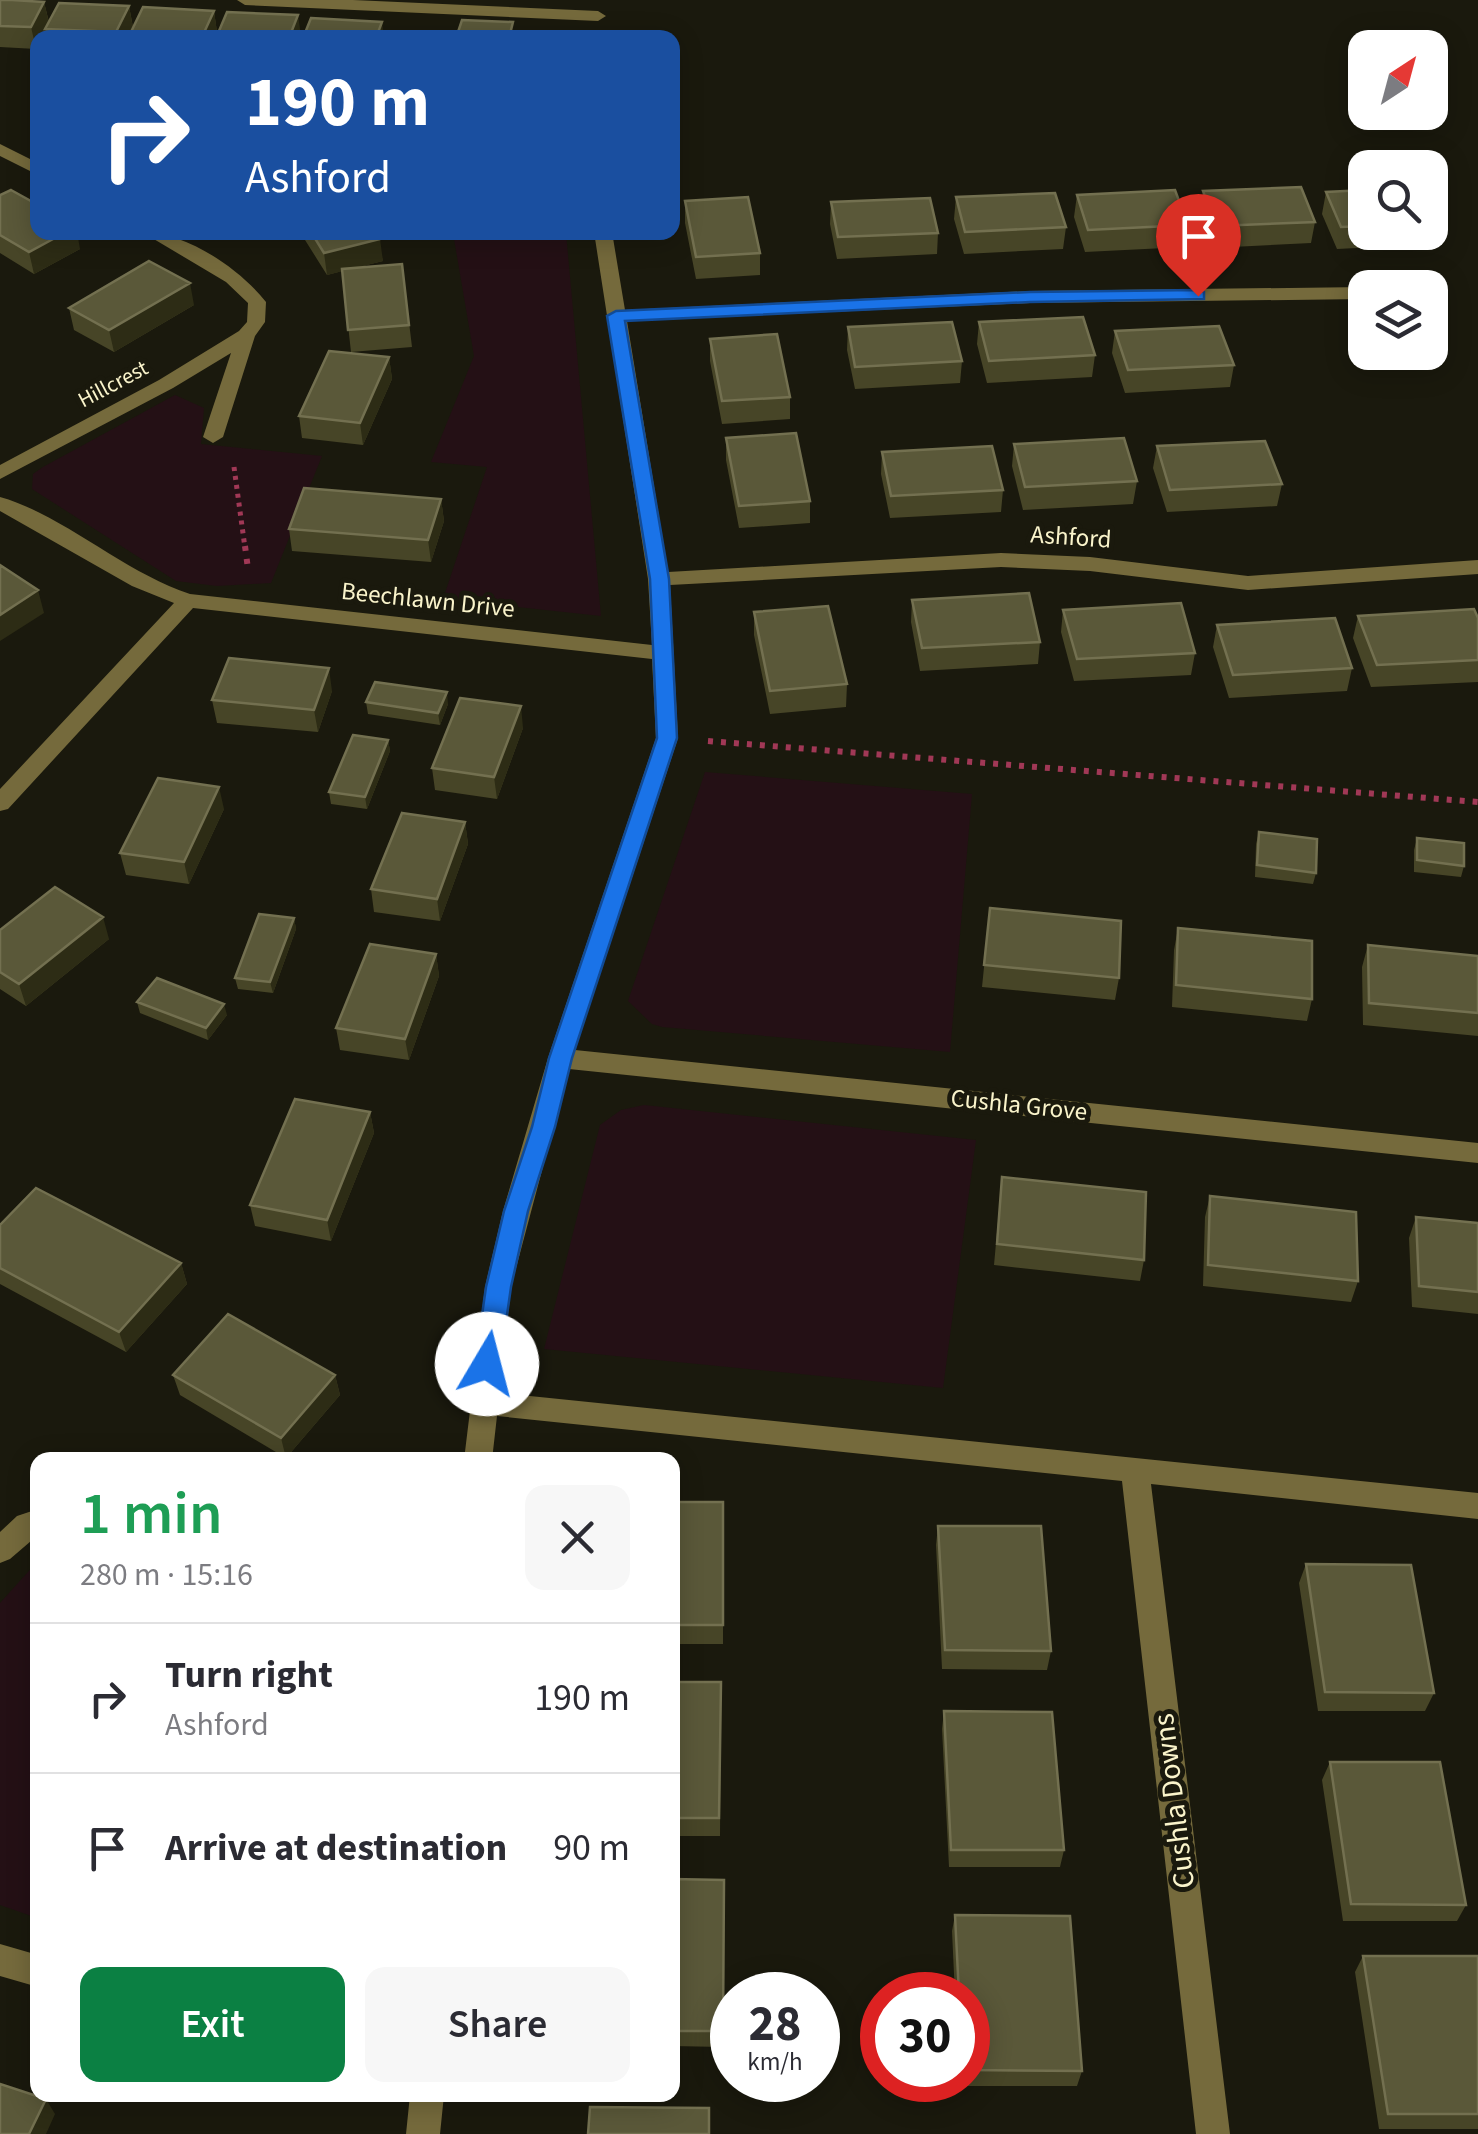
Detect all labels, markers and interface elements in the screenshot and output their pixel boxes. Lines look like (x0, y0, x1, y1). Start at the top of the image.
north arrow (1348, 30, 1448, 130)
map controls (1348, 30, 1448, 370)
text: 190 m (245, 53, 430, 153)
icon: right (80, 70, 210, 200)
text: Ashford (245, 146, 391, 210)
button: search (1348, 150, 1448, 250)
pin (1156, 194, 1241, 297)
icon: arrive (1171, 209, 1226, 264)
button: layers (1348, 270, 1448, 370)
street label: Hillcrest (72, 352, 154, 416)
street label: Ashford (1029, 516, 1113, 558)
street label: Beechlawn Drive (339, 573, 517, 627)
street label: Cushla Grove (949, 1080, 1089, 1130)
position arrow (435, 1312, 539, 1416)
text: 1 min (80, 1472, 223, 1557)
button: close (525, 1485, 630, 1590)
text: 280 m · 15:16 (80, 1552, 253, 1598)
text: Turn right (165, 1648, 333, 1702)
icon: right (80, 1671, 135, 1726)
text: 190 m (534, 1671, 630, 1725)
text: Ashford (165, 1702, 269, 1748)
street label: Cushla Downs (1142, 1711, 1206, 1891)
icon: arrive (80, 1821, 135, 1876)
text: Arrive at destination (165, 1821, 507, 1875)
text: 90 m (553, 1821, 630, 1875)
button: Exit (80, 1967, 345, 2082)
button: Share (365, 1967, 630, 2082)
speed limit sign: 30 (860, 1972, 990, 2102)
text: 28 (749, 1989, 801, 2060)
text: km/h (747, 2044, 803, 2080)

